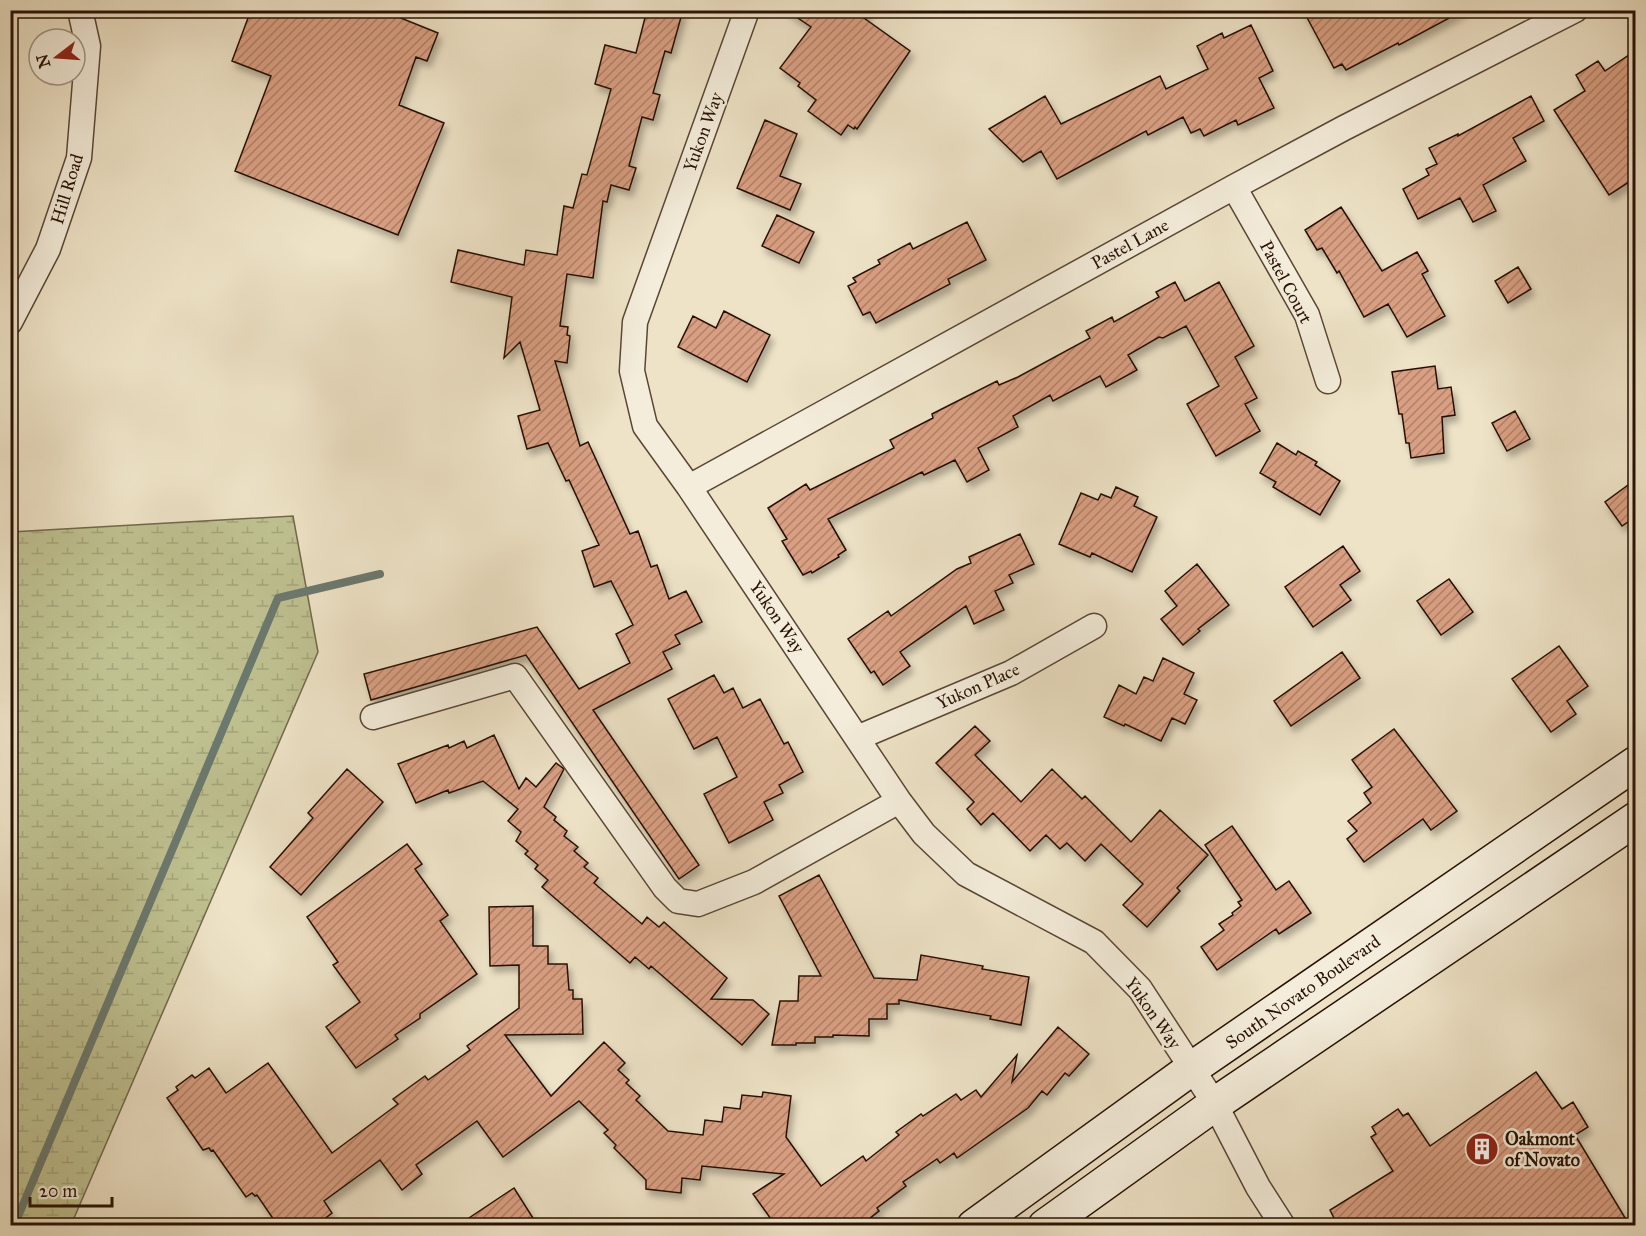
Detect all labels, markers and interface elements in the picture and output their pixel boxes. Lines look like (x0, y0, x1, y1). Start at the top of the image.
north arrow (27, 27, 87, 87)
text: N (32, 52, 54, 71)
street label: Yukon Way (679, 89, 728, 175)
street label: Hill Road (46, 151, 88, 227)
street label: Pastel Lane (1088, 214, 1172, 274)
street label: Pastel Court (1255, 237, 1317, 328)
street label: Yukon Way (745, 577, 810, 658)
street label: Yukon Place (933, 658, 1023, 714)
street label: South Novato Boulevard (1221, 930, 1385, 1054)
street label: Yukon Way (1120, 973, 1186, 1054)
place label: Oakmont of Novato (1505, 1128, 1580, 1171)
building icon: Oakmont of Novato (1464, 1131, 1500, 1167)
scale bar (30, 1170, 112, 1208)
text: 20 m (39, 1180, 77, 1202)

